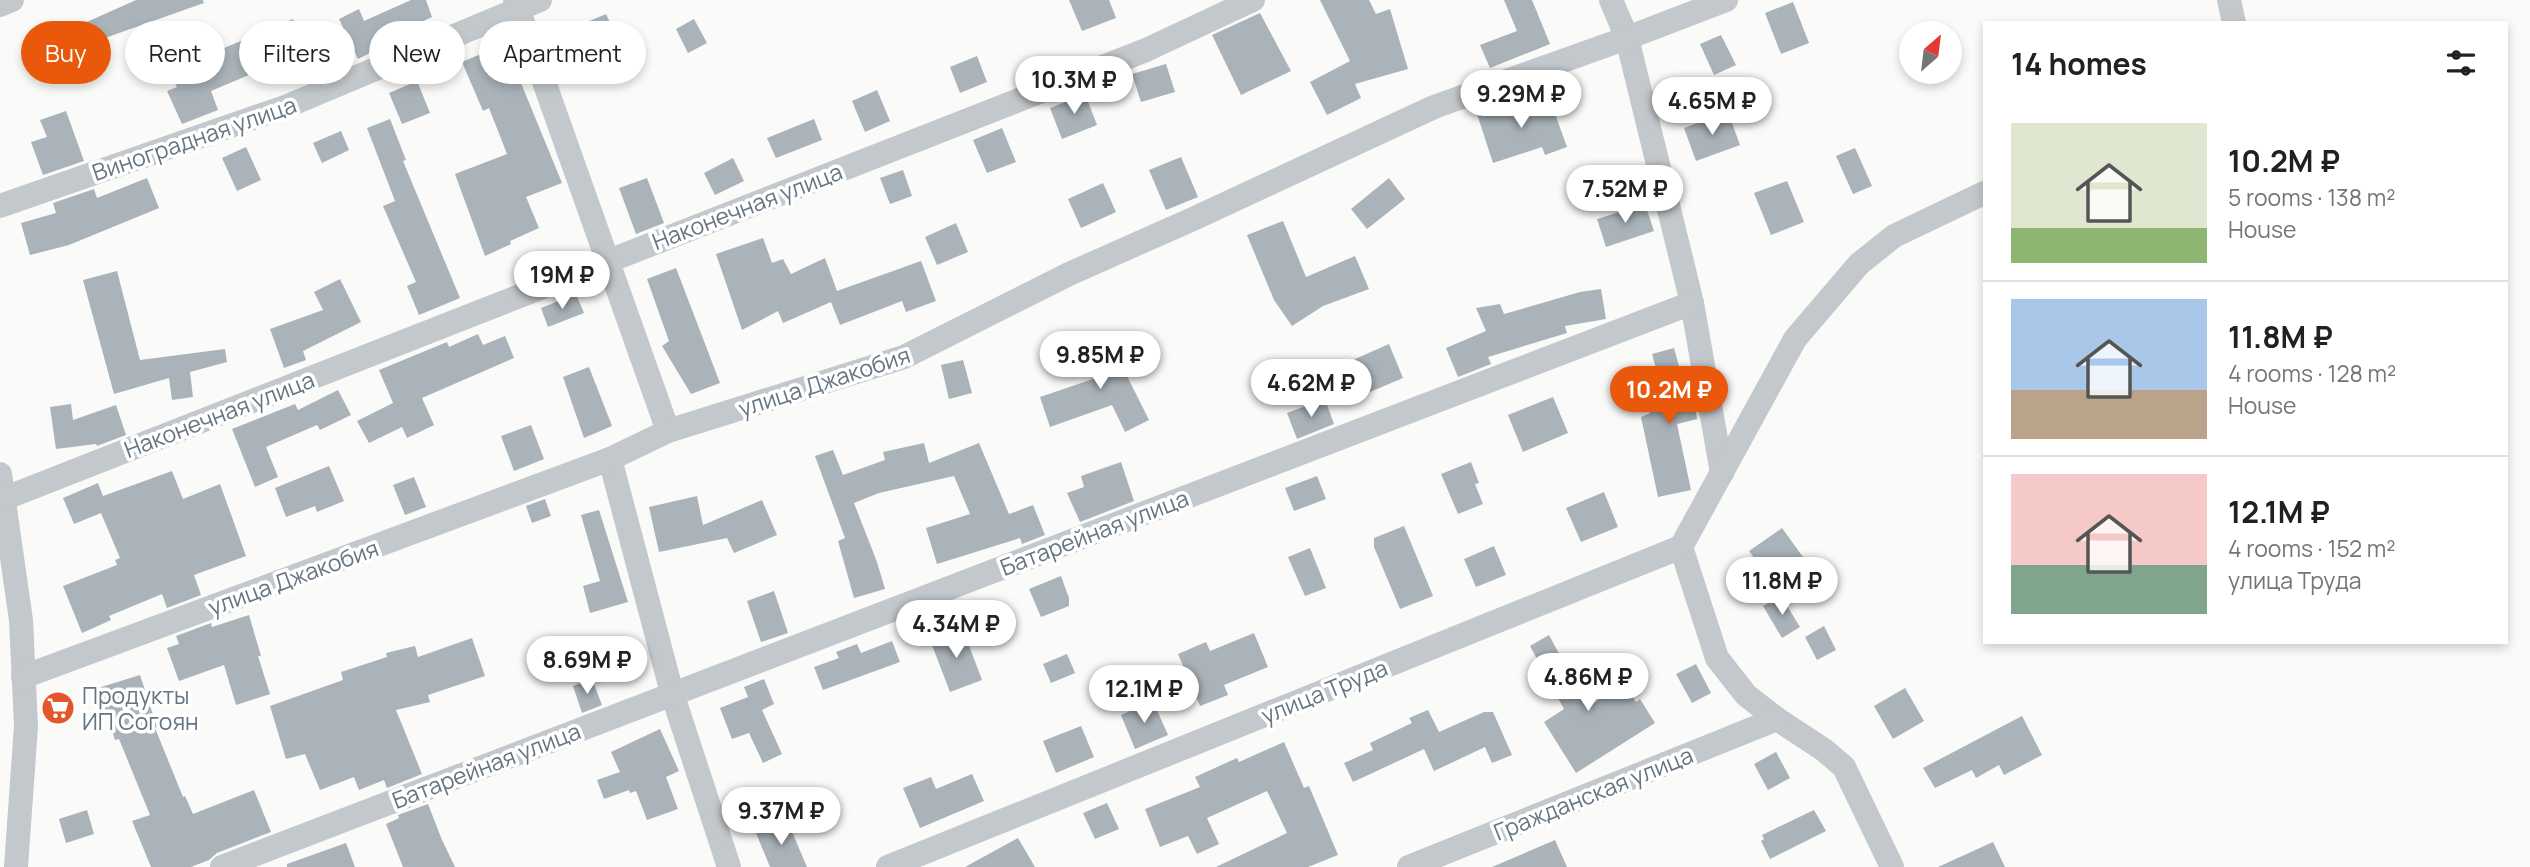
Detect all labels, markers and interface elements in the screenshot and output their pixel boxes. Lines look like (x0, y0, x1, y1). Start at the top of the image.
chip: Buy (21, 21, 111, 84)
chip: Rent (125, 21, 225, 84)
chip: Filters (239, 21, 355, 84)
chip: New (369, 21, 465, 84)
chip: Apartment (479, 21, 646, 84)
north arrow (1899, 21, 1962, 84)
map controls (1899, 21, 1962, 84)
text: 14 homes (2011, 43, 2147, 84)
icon: filters (2442, 44, 2480, 82)
pin: 10.3M ₽ (1009, 57, 1139, 116)
text: 10.3M ₽ (1031, 63, 1117, 95)
pin: 9.29M ₽ (1456, 71, 1586, 130)
text: 9.29M ₽ (1476, 77, 1566, 109)
pin: 4.65M ₽ (1647, 78, 1777, 137)
text: 4.65M ₽ (1668, 84, 1756, 116)
street label: Виноградная улица (88, 88, 300, 188)
text: 10.2M ₽ (2228, 140, 2340, 181)
icon: home (2067, 151, 2151, 235)
street label: Наконечная улица (647, 155, 847, 257)
pin: 7.52M ₽ (1560, 166, 1690, 225)
text: 7.52M ₽ (1582, 172, 1668, 204)
text: 5 rooms · 138 m² (2228, 181, 2395, 213)
text: House (2228, 213, 2297, 245)
pin: 19M ₽ (513, 252, 611, 311)
text: 19M ₽ (530, 258, 594, 290)
text: 11.8M ₽ (2228, 316, 2333, 357)
icon: home (2067, 327, 2151, 411)
pin: 9.85M ₽ (1035, 332, 1165, 391)
street label: улица Джакобия (734, 338, 914, 424)
text: 9.85M ₽ (1056, 338, 1144, 370)
text: 4 rooms · 128 m² (2228, 357, 2396, 389)
pin: 4.62M ₽ (1246, 360, 1376, 419)
street label: Наконечная улица (119, 363, 319, 465)
text: 4.62M ₽ (1267, 366, 1355, 398)
pin: 10.2M ₽ (1604, 366, 1734, 426)
text: 10.2M ₽ (1626, 373, 1712, 405)
text: House (2228, 389, 2297, 421)
street label: Батарейная улица (995, 481, 1193, 583)
text: 12.1M ₽ (2228, 491, 2330, 532)
icon: home (2067, 502, 2151, 586)
street label: улица Джакобия (203, 531, 383, 623)
text: 4 rooms · 152 m² (2228, 532, 2395, 564)
pin: 11.8M ₽ (1717, 558, 1847, 617)
text: 11.8M ₽ (1742, 564, 1822, 596)
text: улица Труда (2228, 564, 2362, 596)
pin: 4.34M ₽ (891, 600, 1021, 660)
text: 4.34M ₽ (912, 607, 1000, 639)
pin: 8.69M ₽ (522, 636, 652, 696)
text: 8.69M ₽ (542, 643, 632, 675)
street label: улица Труда (1256, 651, 1392, 731)
pin: 4.86M ₽ (1523, 654, 1653, 713)
text: 4.86M ₽ (1544, 660, 1632, 692)
pin: 12.1M ₽ (1079, 666, 1209, 725)
text: 12.1M ₽ (1105, 672, 1183, 704)
place label: Продукты ИП Согоян (82, 679, 199, 737)
supermarket icon: Продукты ИП Согоян (39, 689, 77, 727)
street label: Батарейная улица (387, 714, 585, 816)
street label: Гражданская улица (1489, 738, 1697, 848)
pin: 9.37M ₽ (716, 788, 846, 847)
text: 9.37M ₽ (738, 794, 824, 826)

